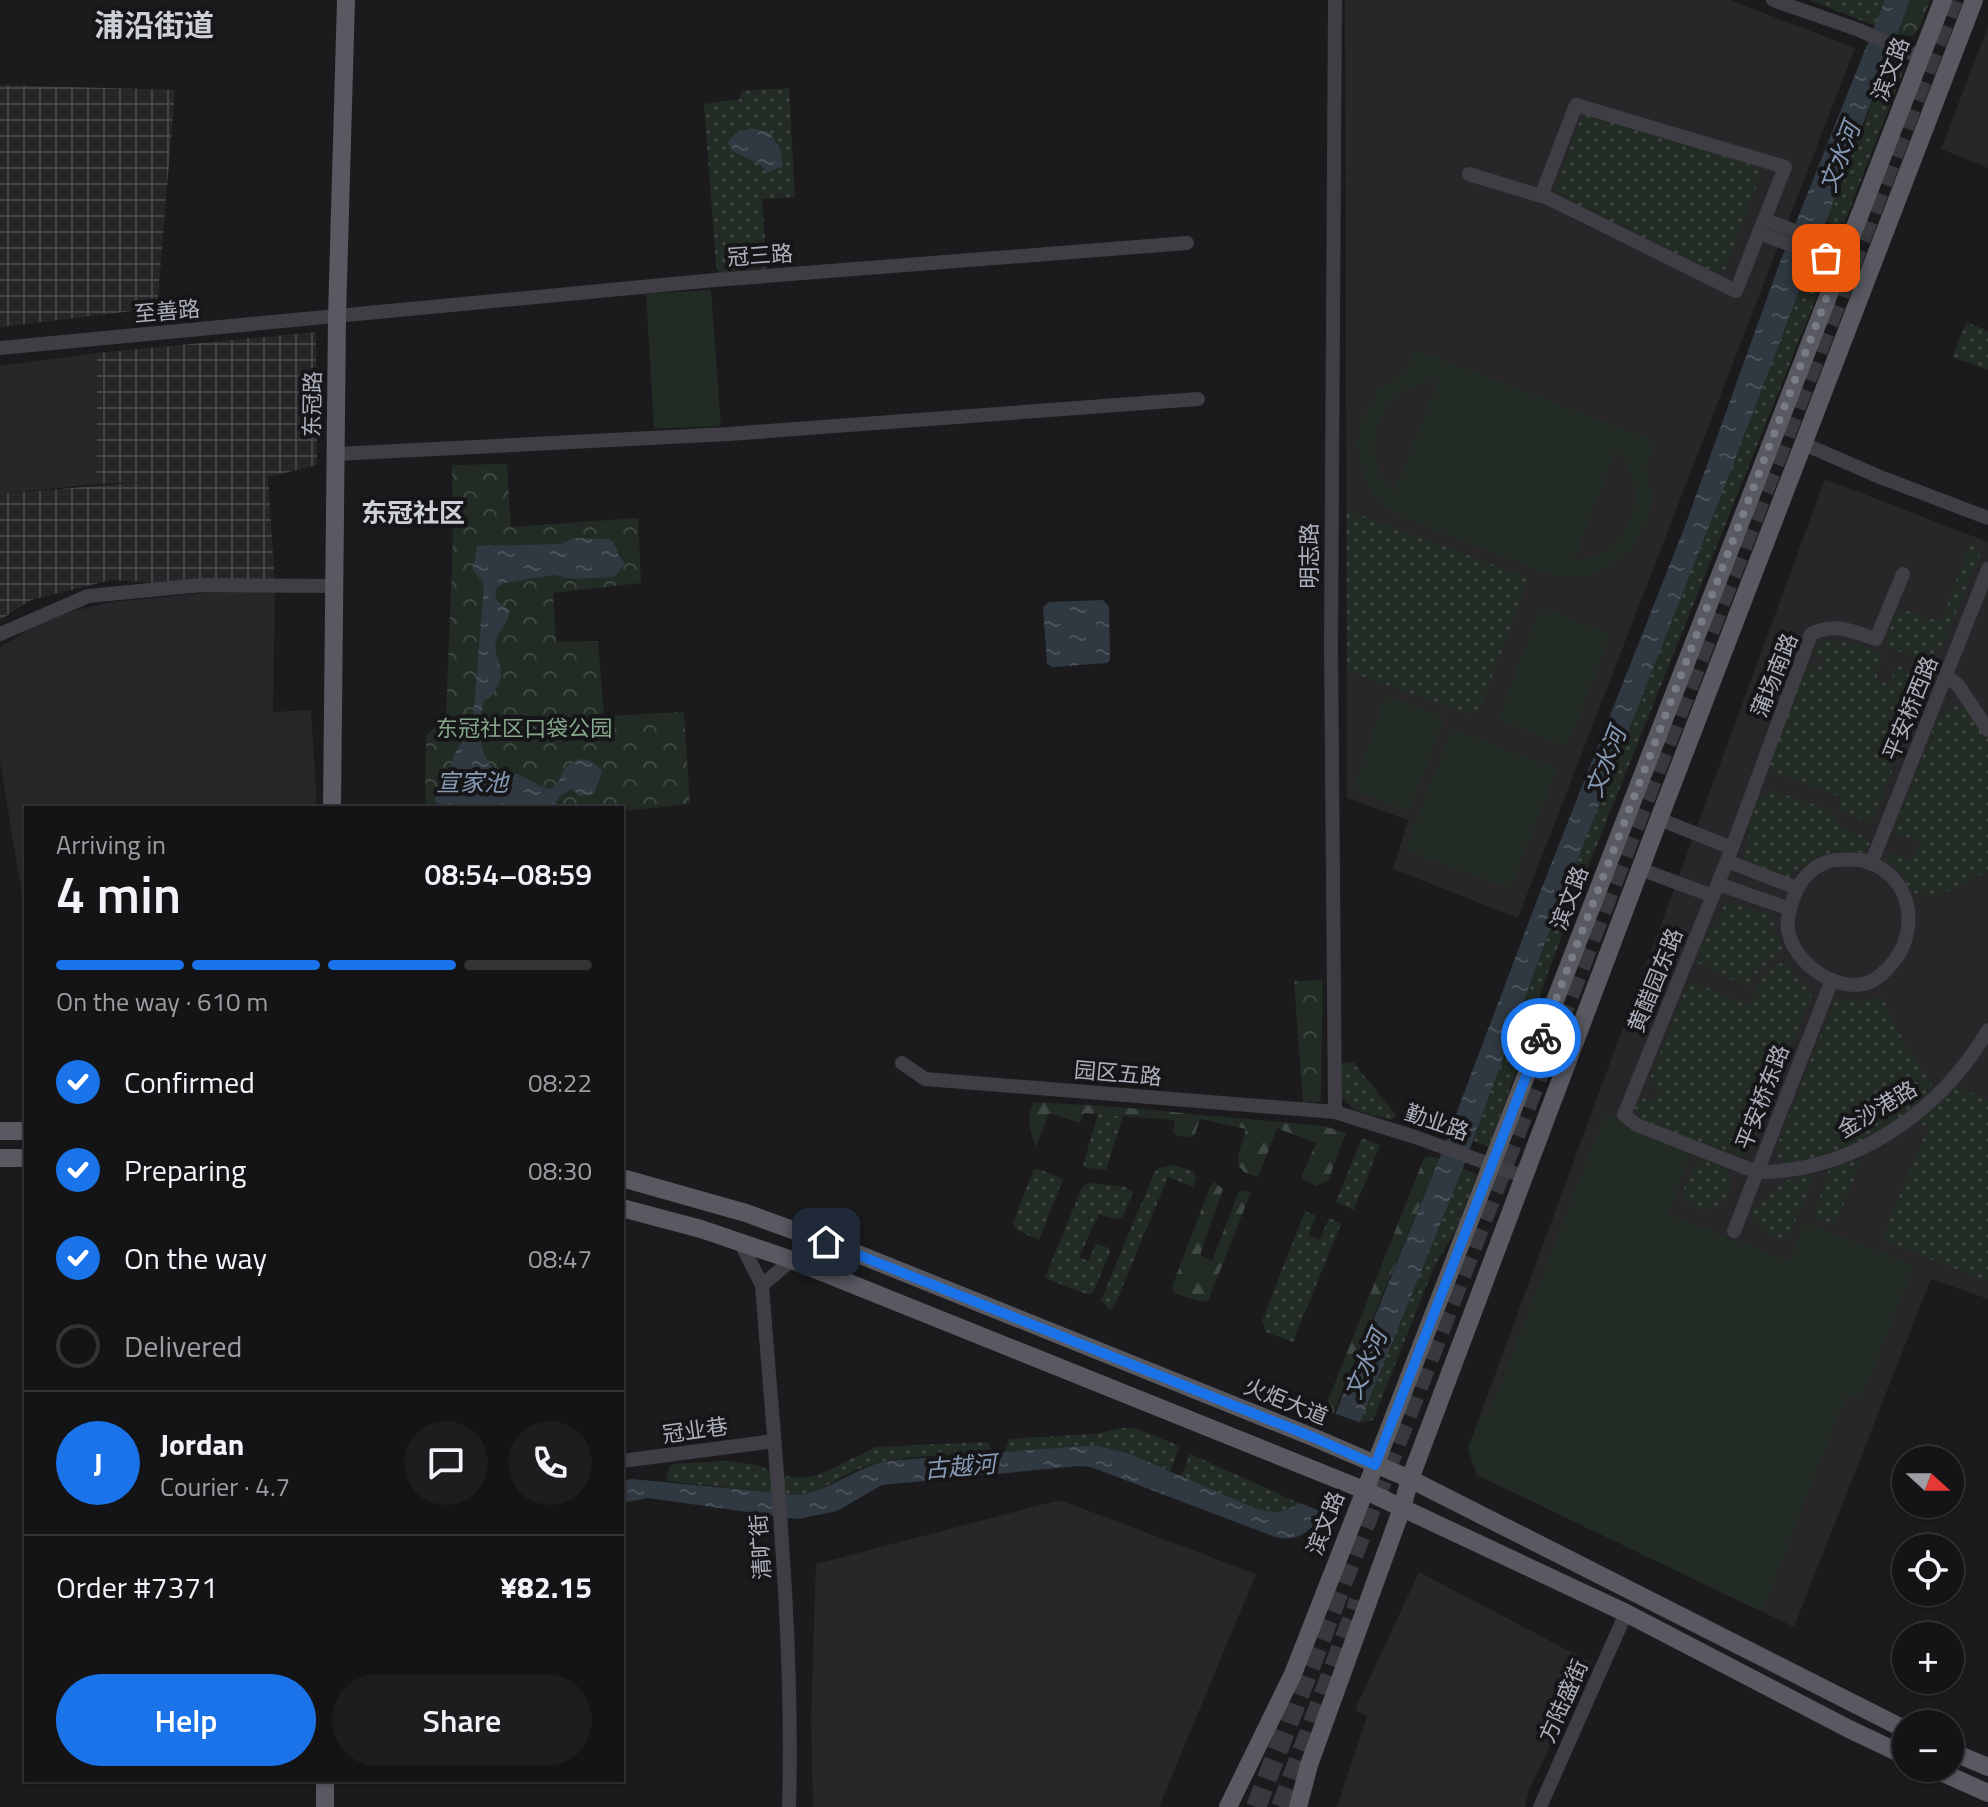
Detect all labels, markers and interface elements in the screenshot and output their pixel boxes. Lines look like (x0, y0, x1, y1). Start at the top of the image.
district label: 浦沿街道 (94, 2, 214, 48)
street label: 滨文路 (1862, 32, 1918, 106)
water label: 文水河 (1809, 113, 1870, 197)
pin (1792, 224, 1860, 292)
street label: 冠三路 (726, 236, 794, 274)
icon: bag (1804, 236, 1848, 280)
street label: 至善路 (133, 291, 201, 331)
street label: 东冠路 (294, 371, 330, 437)
district label: 东冠社区 (361, 493, 465, 532)
street label: 明志路 (1292, 523, 1326, 589)
street label: 蒲场南路 (1742, 628, 1806, 722)
street label: 平安桥西路 (1874, 651, 1946, 765)
park label: 东冠社区口袋公园 (436, 711, 612, 745)
water label: 文水河 (1575, 718, 1636, 802)
water label: 宣家池 (436, 764, 510, 800)
text: Arriving in (56, 825, 166, 864)
text: 08:54–08:59 (425, 851, 592, 897)
text: 4 min (56, 854, 181, 933)
street label: 滨文路 (1541, 861, 1597, 935)
street label: 黄醋园东路 (1619, 923, 1691, 1037)
text: On the way · 610 m (56, 982, 268, 1021)
courier (1501, 998, 1581, 1078)
icon: bike (1519, 1016, 1563, 1060)
street label: 平安桥东路 (1726, 1040, 1798, 1154)
street label: 园区五路 (1073, 1052, 1163, 1094)
text: Confirmed (124, 1059, 255, 1105)
icon: check (56, 1060, 100, 1104)
text: 08:22 (528, 1063, 592, 1102)
street label: 金沙港路 (1831, 1072, 1923, 1146)
street label: 勤业路 (1400, 1095, 1474, 1149)
text: Preparing (124, 1147, 246, 1193)
icon: check (56, 1148, 100, 1192)
text: 08:30 (528, 1151, 592, 1190)
pin (792, 1208, 860, 1276)
icon: home (804, 1220, 848, 1264)
text: On the way (124, 1235, 267, 1281)
icon: check (56, 1236, 100, 1280)
text: 08:47 (528, 1239, 592, 1278)
water label: 文水河 (1334, 1320, 1397, 1404)
text: Delivered (124, 1323, 242, 1369)
street label: 火炬大道 (1239, 1369, 1333, 1433)
street label: 冠业巷 (660, 1409, 730, 1451)
text: Jordan (160, 1421, 244, 1467)
button: chat (404, 1421, 488, 1505)
button: phone (508, 1421, 592, 1505)
text: J (93, 1440, 103, 1486)
water label: 古越河 (923, 1445, 1001, 1487)
north arrow (1892, 1446, 1964, 1518)
map controls (1892, 1446, 1964, 1782)
text: Courier · 4.7 (160, 1467, 290, 1506)
street label: 滨文路 (1297, 1486, 1353, 1560)
street label: 清旷街 (741, 1513, 779, 1581)
button: locate (1892, 1534, 1964, 1606)
text: Order #7371 (56, 1564, 218, 1610)
text: ¥82.15 (500, 1564, 592, 1610)
button: + (1892, 1622, 1964, 1694)
street label: 方陆盛街 (1530, 1654, 1596, 1748)
button: Help (56, 1674, 316, 1766)
button: Share (332, 1674, 592, 1766)
button: − (1892, 1710, 1964, 1782)

